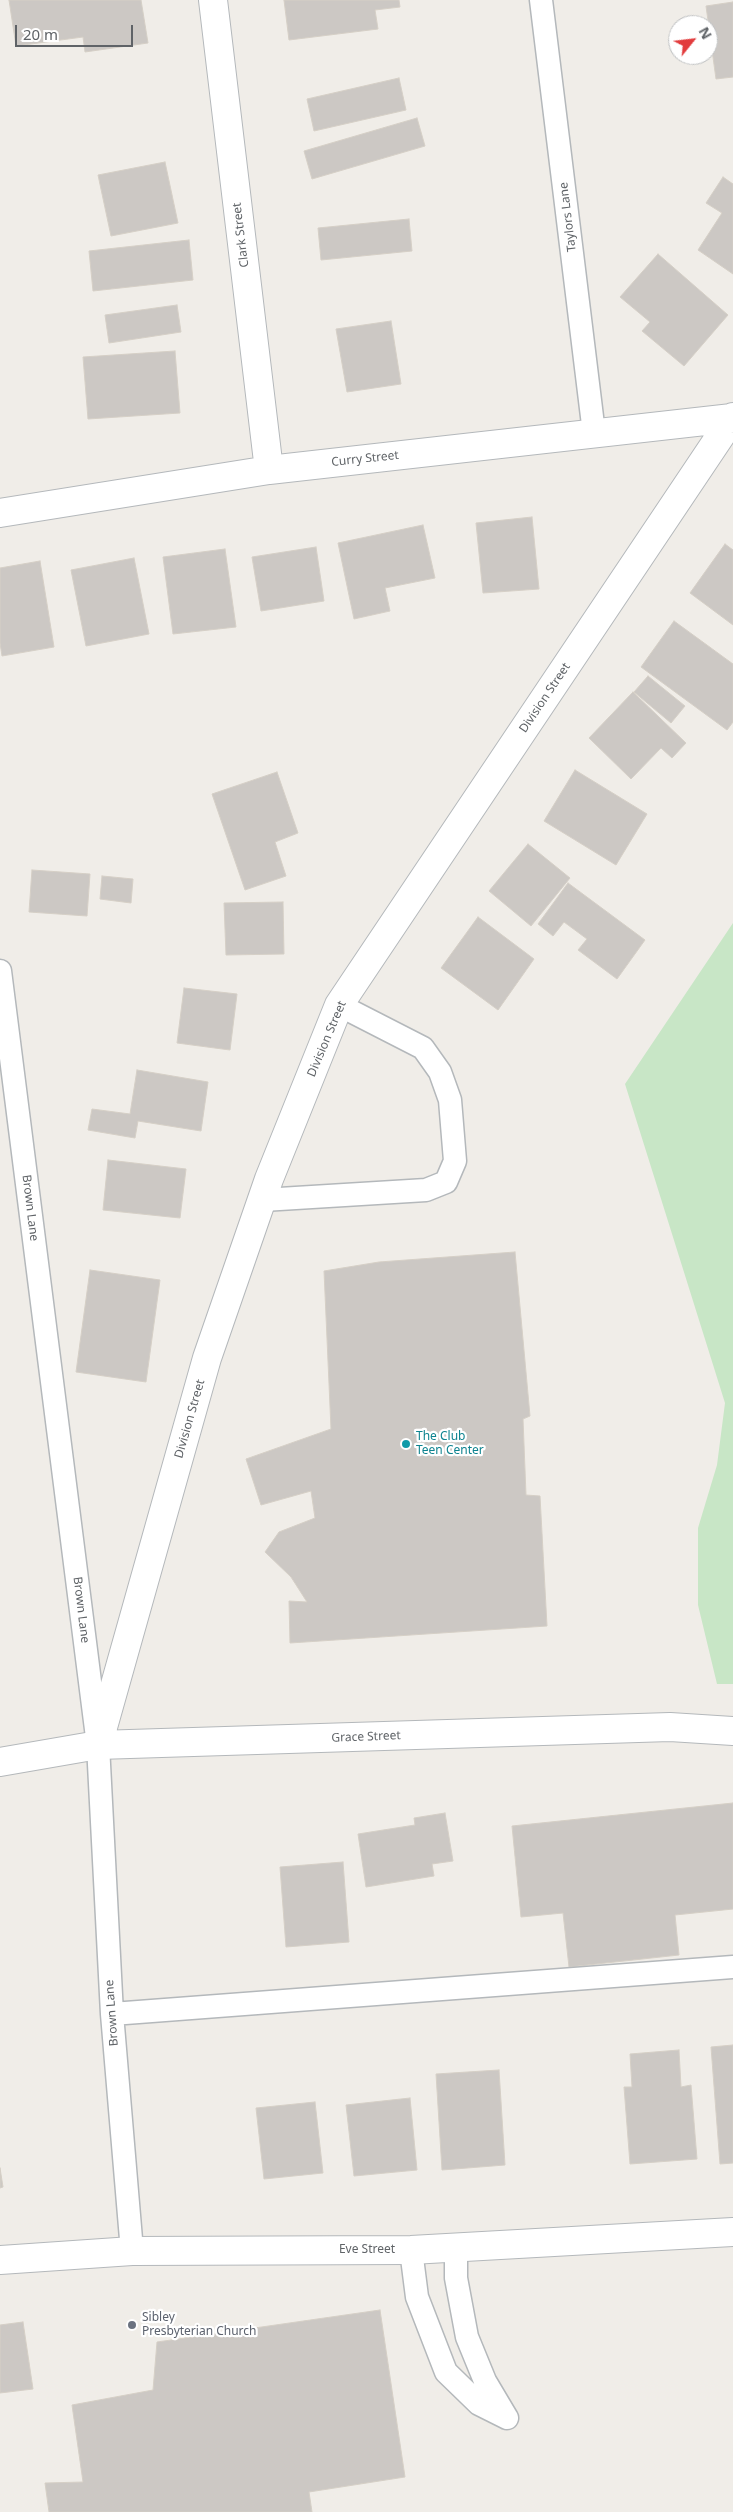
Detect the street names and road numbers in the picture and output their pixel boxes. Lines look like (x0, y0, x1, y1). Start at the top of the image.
street label: Taylors Lane (557, 181, 579, 253)
street label: Clark Street (230, 202, 252, 268)
street label: Curry Street (331, 448, 399, 470)
street label: Division Street (516, 660, 574, 736)
street label: Division Street (305, 999, 349, 1079)
street label: Brown Lane (19, 1174, 41, 1242)
street label: Division Street (172, 1378, 208, 1460)
street label: Brown Lane (70, 1576, 92, 1644)
street label: Grace Street (331, 1729, 401, 1745)
street label: Brown Lane (102, 1979, 122, 2047)
street label: Eve Street (339, 2243, 395, 2257)

